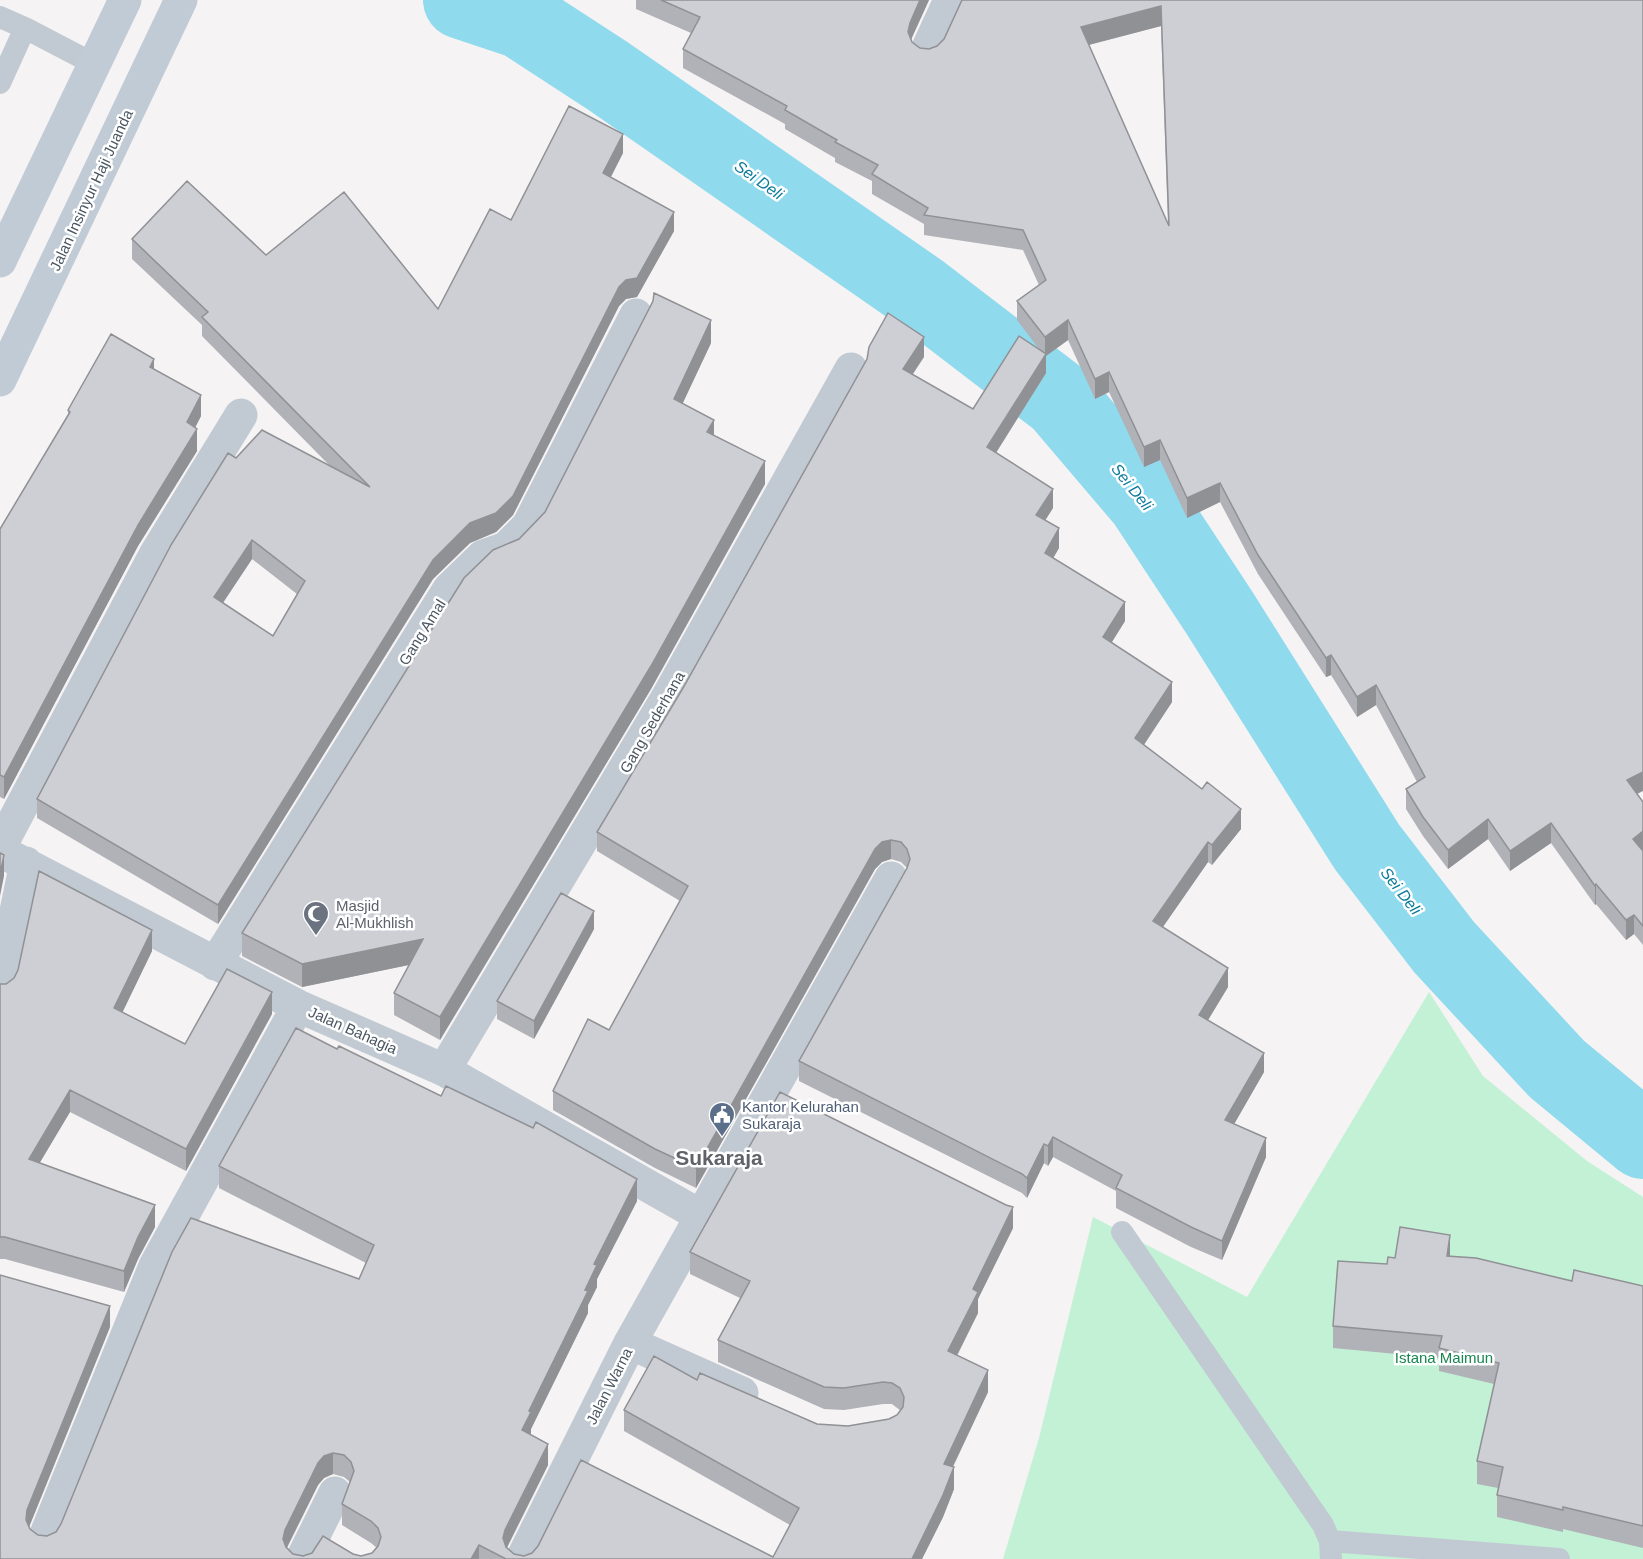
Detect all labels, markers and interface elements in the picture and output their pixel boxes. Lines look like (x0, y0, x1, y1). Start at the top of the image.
street label: Jalan Insinyur Haji Juanda (46, 106, 136, 273)
water label: Sei Deli (732, 157, 787, 203)
water label: Sei Deli (1108, 460, 1156, 514)
street label: Gang Amal (395, 596, 449, 668)
street label: Gang Sederhana (616, 668, 688, 776)
water label: Sei Deli (1377, 864, 1425, 918)
place label: Masjid Al-Mukhlish (336, 897, 414, 931)
mosque icon: Masjid Al-Mukhlish (301, 899, 331, 937)
street label: Jalan Bahagia (306, 1003, 400, 1057)
place label: Kantor Kelurahan Sukaraja (742, 1098, 859, 1132)
public building icon: Kantor Kelurahan Sukaraja (707, 1100, 737, 1138)
district label: Sukaraja (675, 1146, 763, 1169)
street label: Jalan Warna (582, 1344, 636, 1427)
park label: Istana Maimun (1395, 1349, 1493, 1366)

